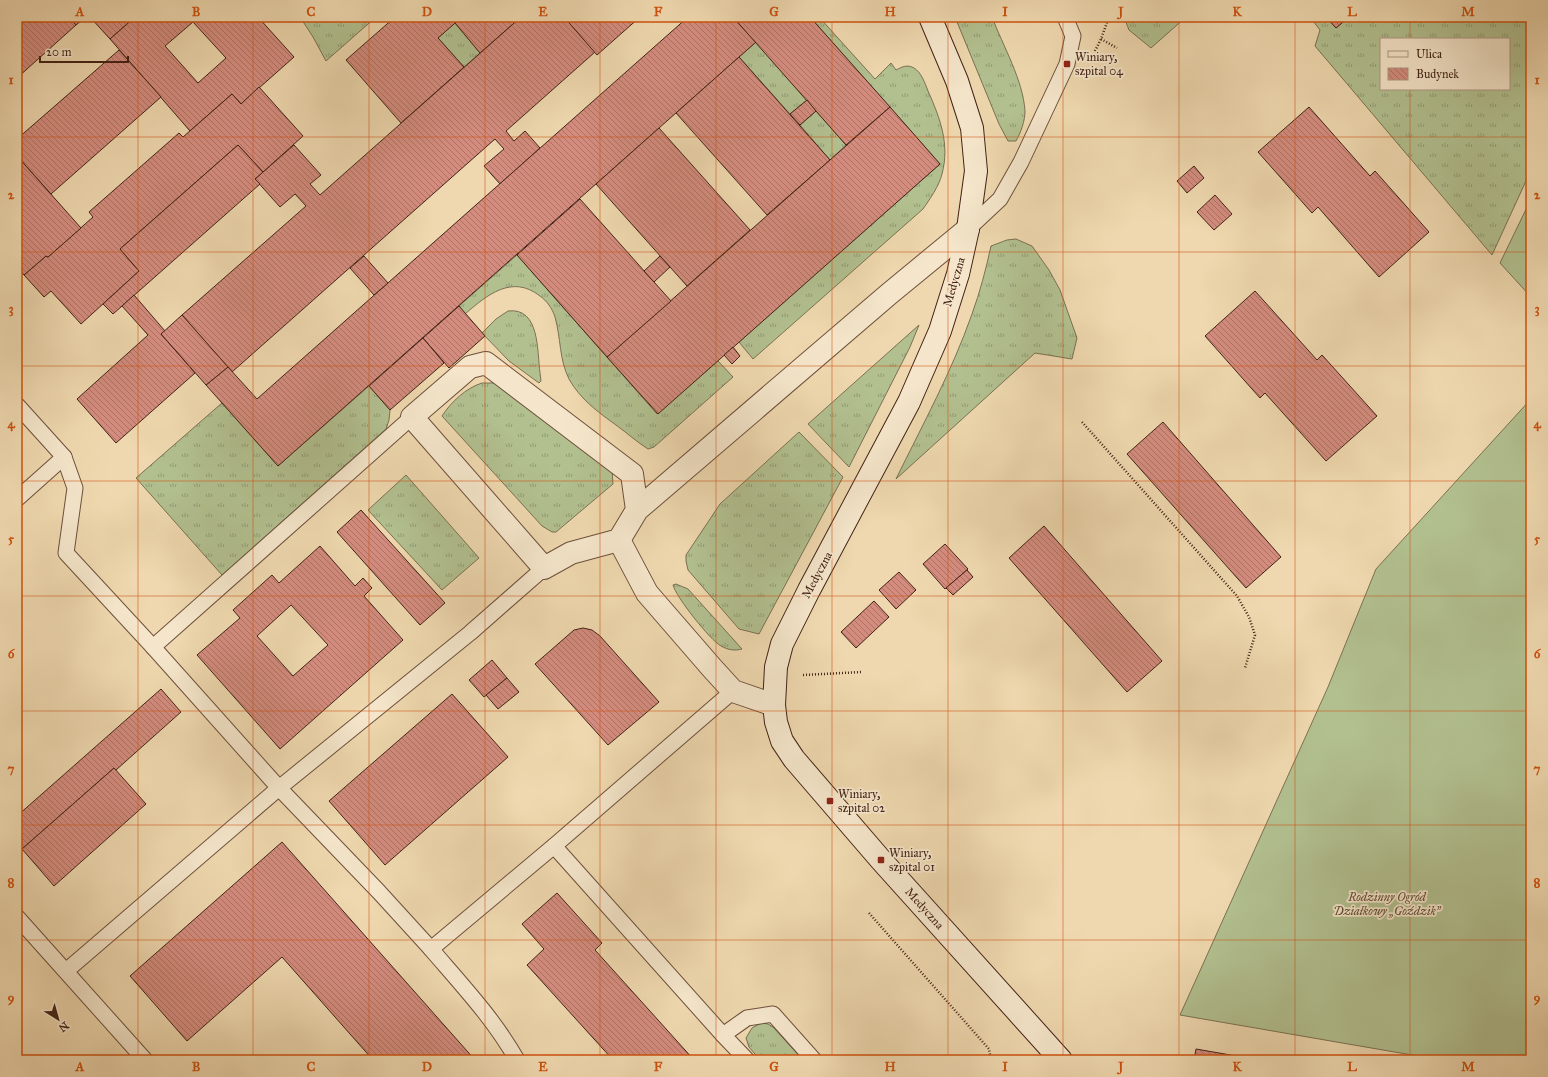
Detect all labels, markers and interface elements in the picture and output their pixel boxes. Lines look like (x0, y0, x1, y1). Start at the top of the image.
text: A (75, 4, 85, 20)
text: B (192, 4, 201, 20)
text: C (307, 4, 316, 20)
text: D (422, 4, 432, 20)
text: E (538, 4, 548, 20)
text: F (654, 4, 663, 20)
text: G (769, 4, 779, 20)
text: H (884, 4, 896, 20)
text: I (1002, 4, 1008, 20)
text: J (1116, 4, 1124, 20)
text: K (1232, 4, 1242, 20)
text: L (1347, 4, 1357, 20)
text: M (1461, 4, 1475, 20)
scale bar (40, 38, 128, 64)
legend (1380, 38, 1510, 90)
text: 20 m (46, 45, 72, 59)
text: Ulica (1416, 47, 1443, 61)
place label: Winiary, szpital 04 (1075, 50, 1123, 78)
marker: Winiary, szpital 04 (1062, 59, 1072, 69)
text: Budynek (1416, 67, 1459, 81)
text: 1 (8, 72, 14, 88)
text: 1 (1534, 72, 1540, 88)
text: 2 (8, 187, 15, 203)
text: 2 (1534, 187, 1541, 203)
street label: Medyczna (940, 255, 968, 308)
text: 3 (8, 301, 14, 317)
text: 3 (1534, 301, 1540, 317)
text: 4 (7, 416, 15, 432)
text: 4 (1533, 416, 1541, 432)
text: 5 (8, 531, 15, 547)
text: 5 (1534, 531, 1541, 547)
street label: Medyczna (799, 548, 836, 601)
text: 6 (8, 646, 16, 662)
text: 6 (1534, 646, 1542, 662)
text: 7 (8, 761, 15, 777)
text: 7 (1534, 761, 1541, 777)
place label: Winiary, szpital 02 (838, 787, 885, 815)
marker: Winiary, szpital 02 (825, 796, 835, 806)
place label: Winiary, szpital 01 (889, 846, 935, 874)
marker: Winiary, szpital 01 (876, 855, 886, 865)
text: 8 (8, 875, 15, 891)
text: 8 (1534, 875, 1541, 891)
street label: Medyczna (902, 885, 947, 933)
park label: Rodzinny Ogród Działkowy „Goździk” (1333, 890, 1442, 918)
text: 9 (8, 990, 15, 1006)
text: 9 (1534, 990, 1541, 1006)
north arrow (38, 999, 78, 1039)
text: N (56, 1019, 71, 1035)
text: A (75, 1059, 85, 1075)
text: B (192, 1059, 201, 1075)
text: C (307, 1059, 316, 1075)
text: D (422, 1059, 432, 1075)
text: E (538, 1059, 548, 1075)
text: F (654, 1059, 663, 1075)
text: G (769, 1059, 779, 1075)
text: H (884, 1059, 896, 1075)
text: I (1002, 1059, 1008, 1075)
text: J (1116, 1059, 1124, 1075)
text: K (1232, 1059, 1242, 1075)
text: L (1347, 1059, 1357, 1075)
text: M (1461, 1059, 1475, 1075)

